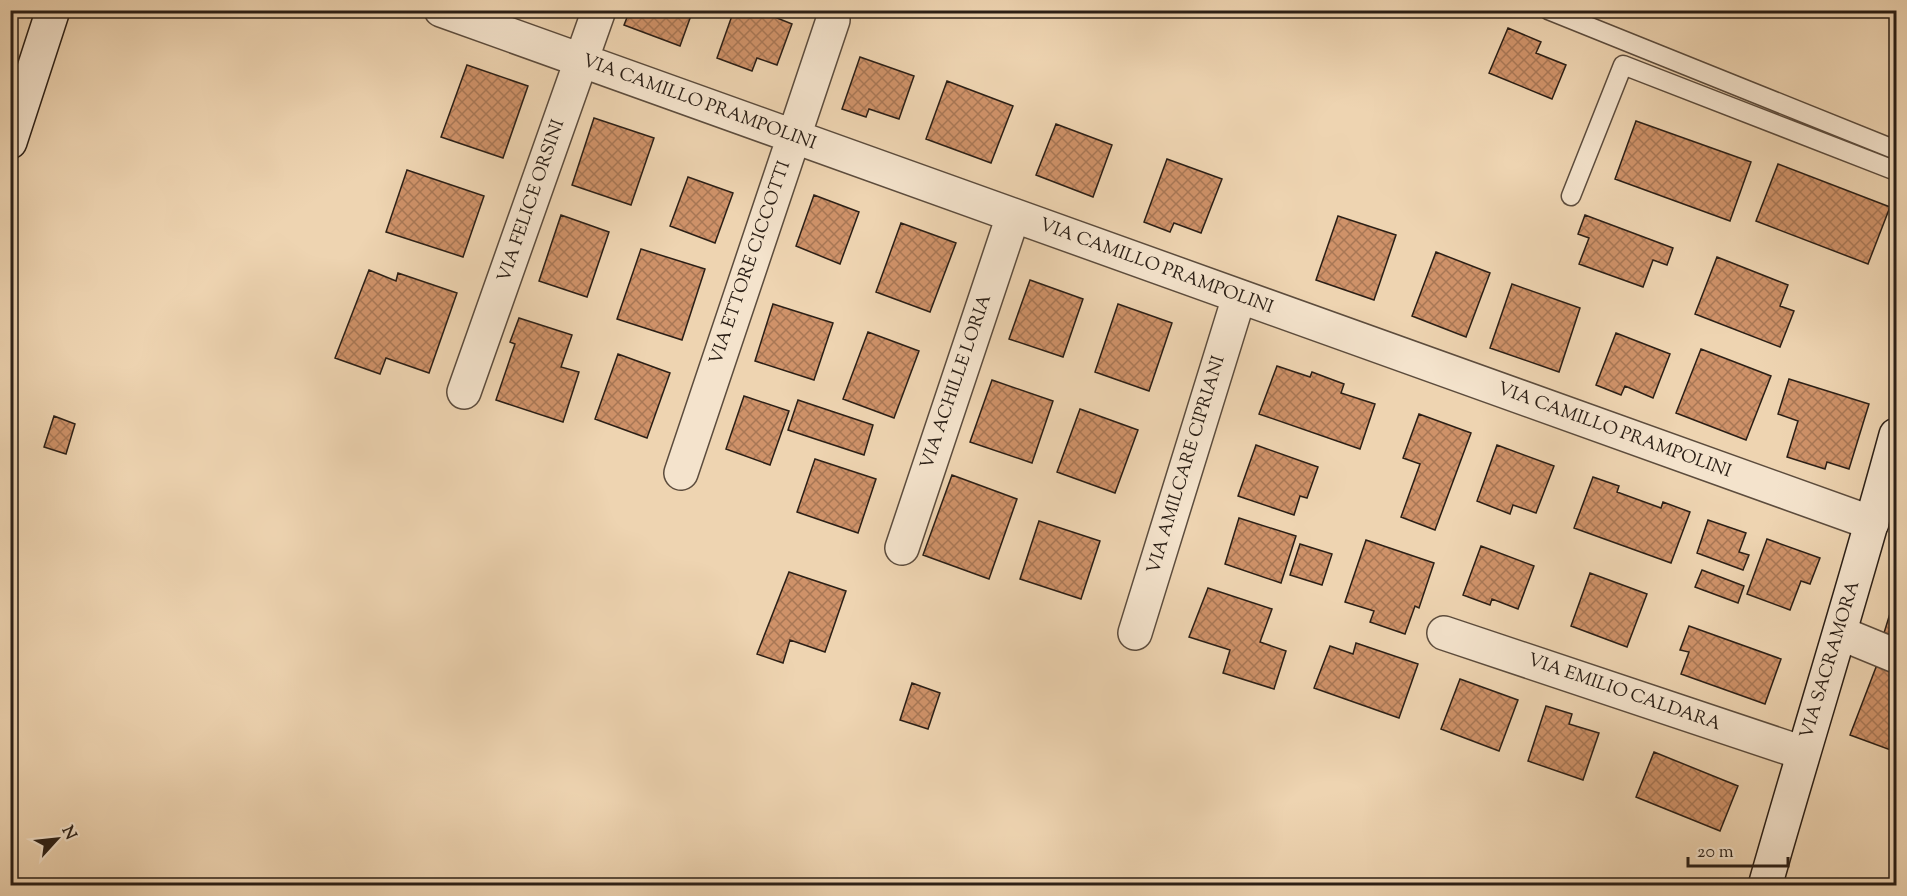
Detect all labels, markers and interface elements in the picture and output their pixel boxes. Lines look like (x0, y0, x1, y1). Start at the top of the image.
street label: VIA CAMILLO PRAMPOLINI (578, 48, 820, 158)
street label: VIA FELICE ORSINI (492, 116, 572, 286)
street label: VIA ETTORE CICCOTTI (704, 157, 798, 368)
street label: VIA CAMILLO PRAMPOLINI (1035, 212, 1277, 322)
street label: VIA ACHILLE LORIA (915, 291, 999, 473)
street label: VIA AMILCARE CIPRIANI (1141, 353, 1233, 577)
street label: VIA CAMILLO PRAMPOLINI (1493, 376, 1735, 486)
street label: VIA SACRAMORA (1795, 577, 1868, 742)
street label: VIA EMILIO CALDARA (1524, 648, 1725, 738)
north arrow (27, 809, 87, 869)
text: N (55, 822, 81, 844)
scale bar (1688, 830, 1788, 868)
text: 20 m (1697, 840, 1734, 866)

